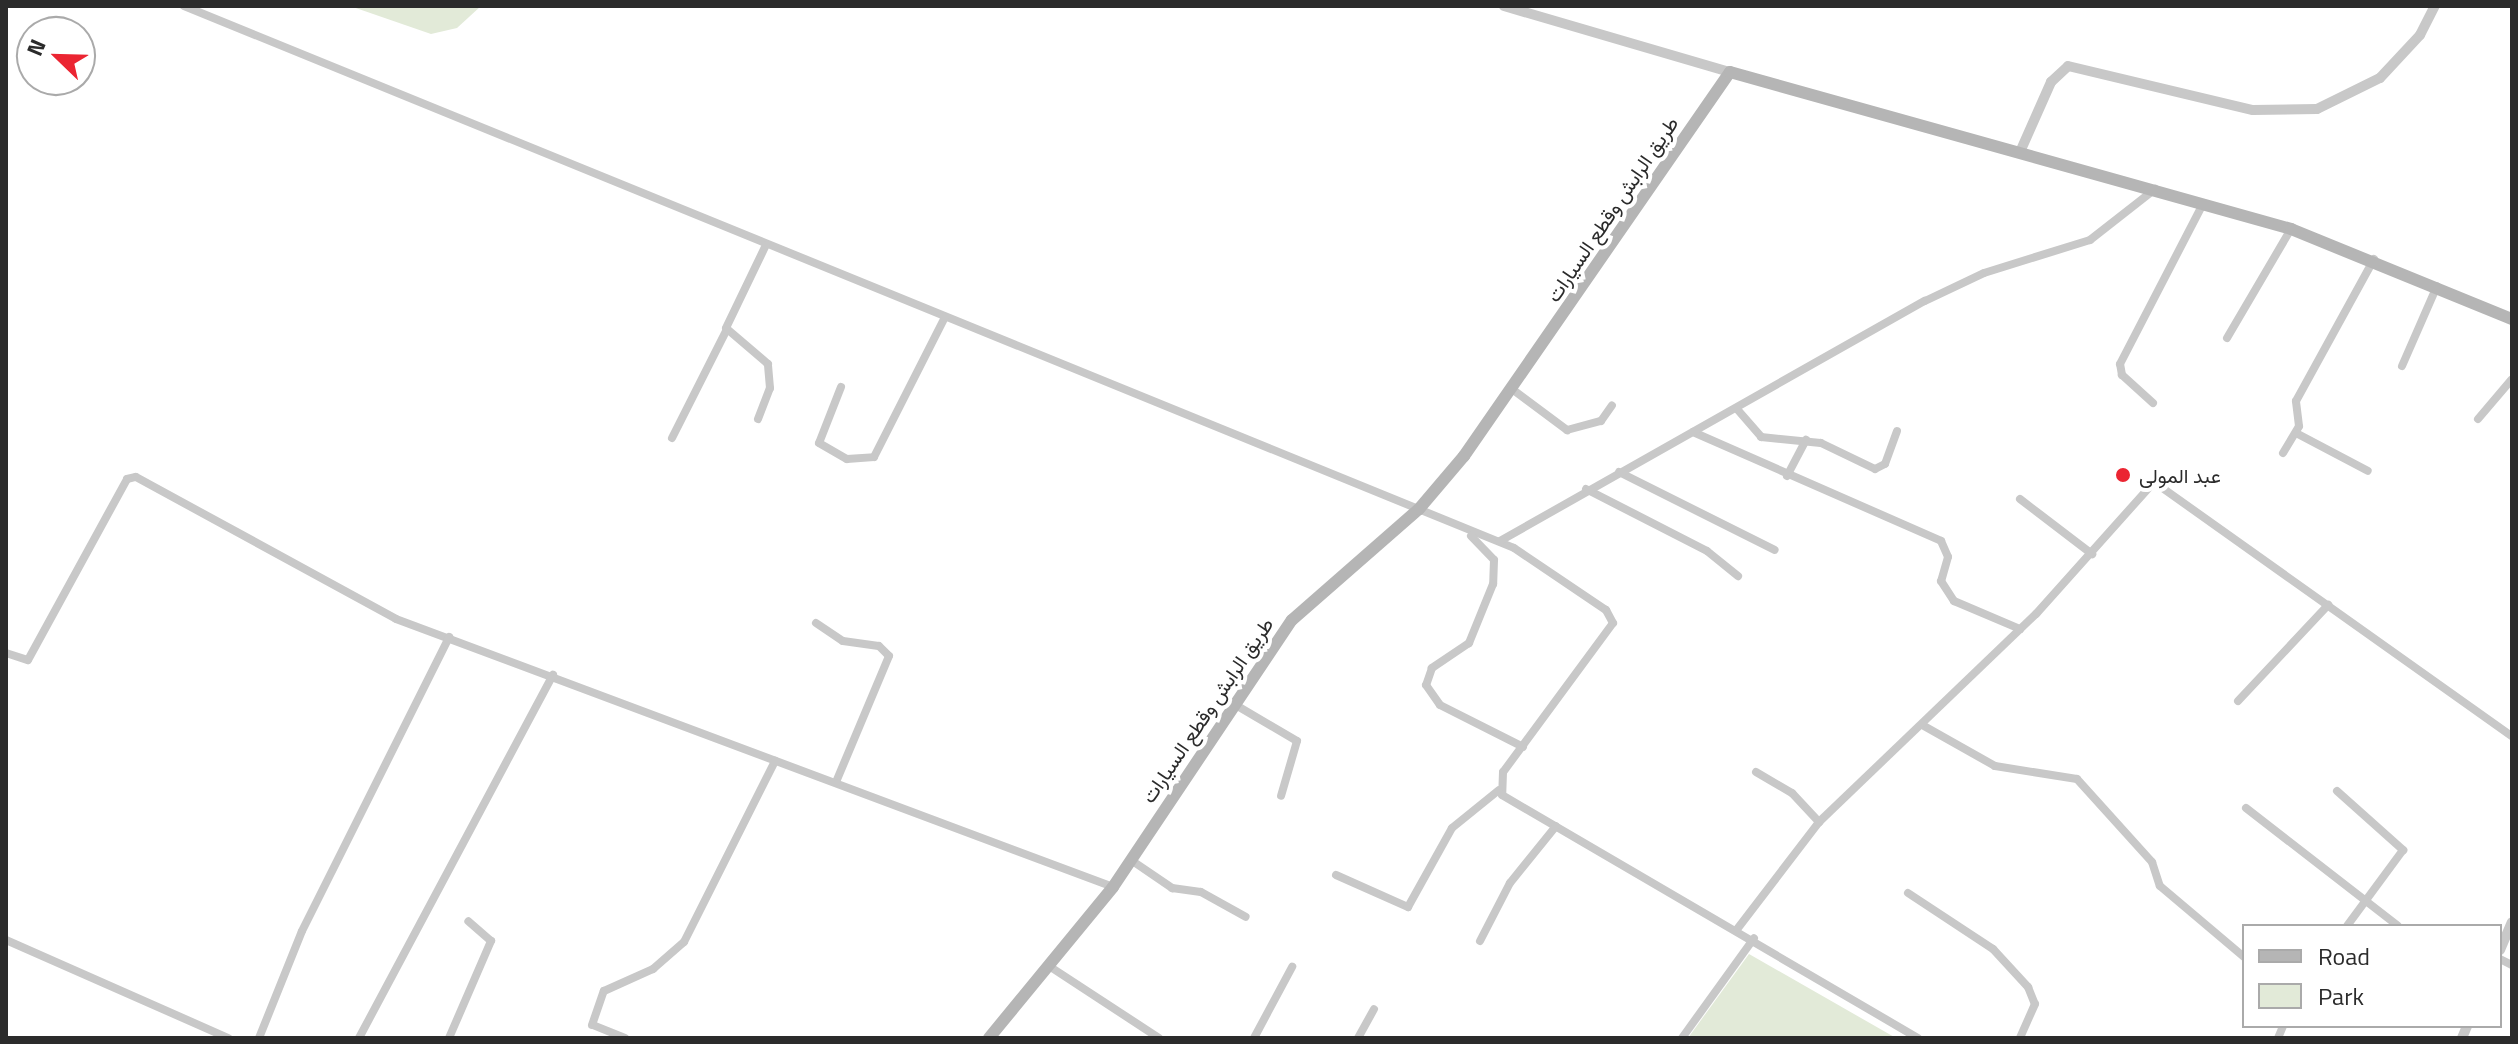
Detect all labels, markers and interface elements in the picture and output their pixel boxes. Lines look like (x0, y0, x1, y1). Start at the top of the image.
north arrow (16, 16, 96, 96)
text: N (17, 34, 54, 61)
street label: طريق الرابش وقطع السيارات (1541, 112, 1683, 306)
place label: عبد المولى (2139, 463, 2221, 487)
marker: عبد المولى (2114, 466, 2132, 484)
street label: طريق الرابش وقطع السيارات (1136, 613, 1278, 807)
legend (2242, 924, 2502, 1028)
text: Road (2318, 938, 2370, 974)
text: Park (2318, 978, 2364, 1014)

